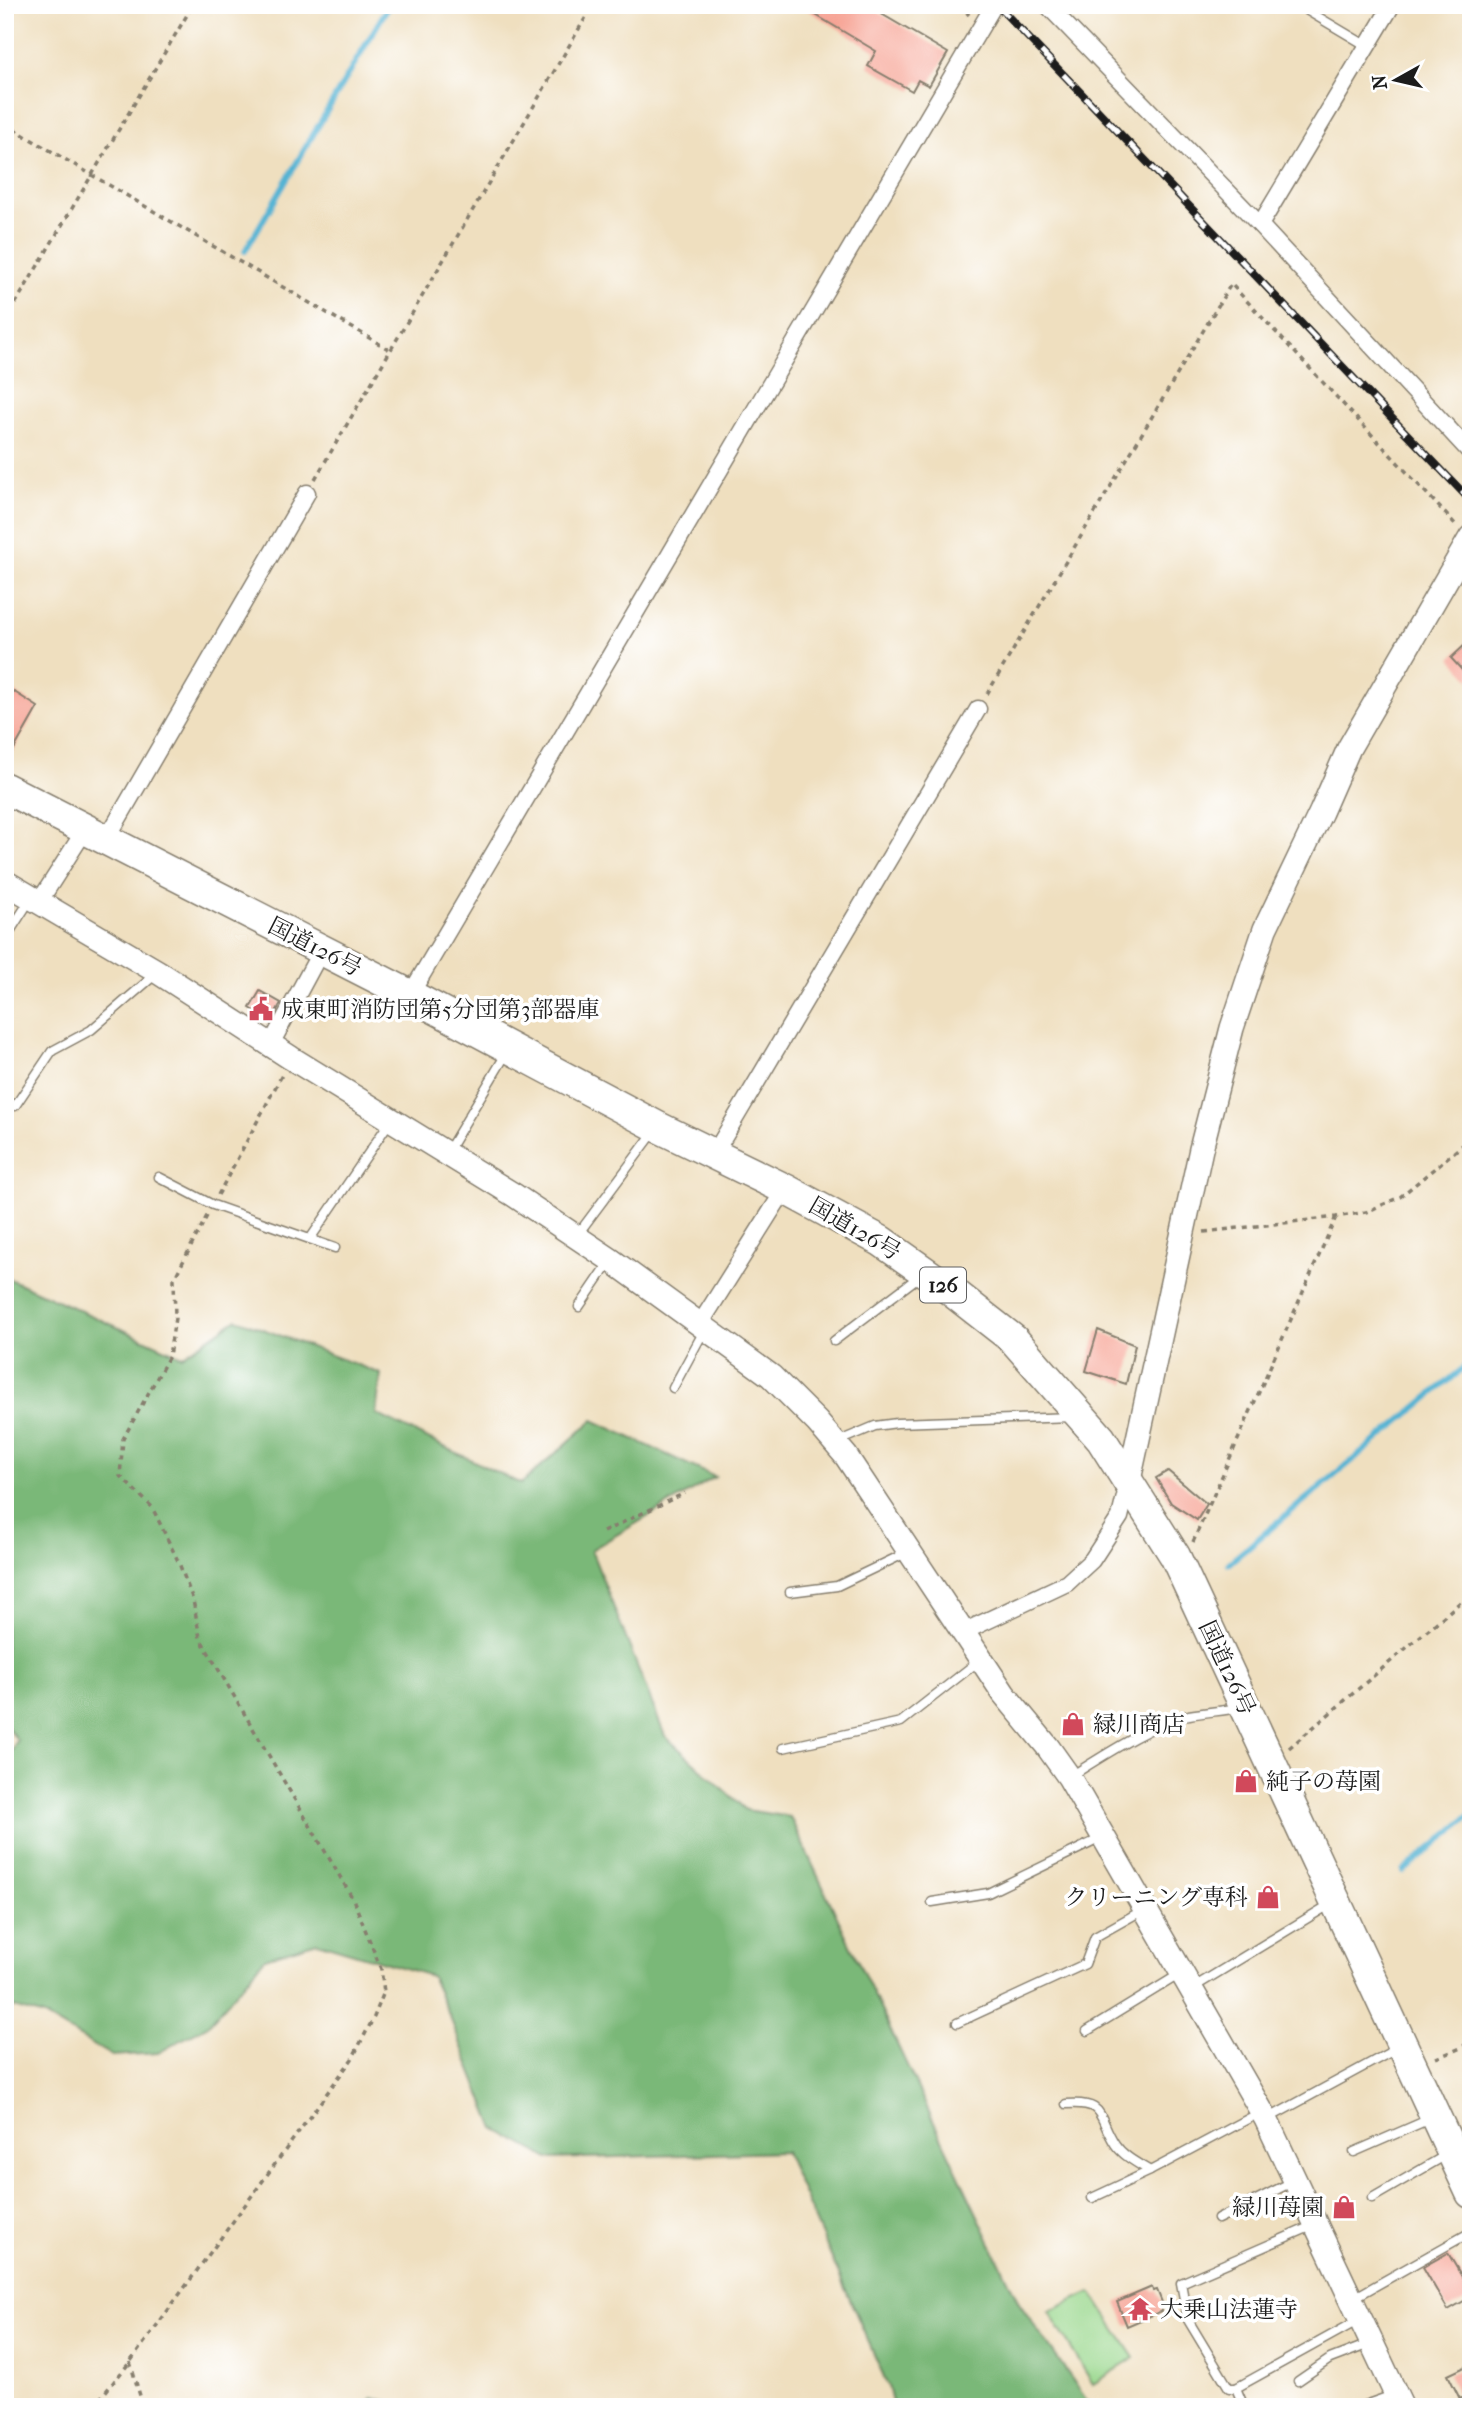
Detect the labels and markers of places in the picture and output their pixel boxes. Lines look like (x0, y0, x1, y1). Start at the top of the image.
public building icon: 成東町消防団第5分団第3部器庫 (247, 995, 275, 1023)
place label: 成東町消防団第5分団第3部器庫 (281, 996, 599, 1023)
shop icon: 緑川商店 (1059, 1710, 1087, 1738)
place label: 緑川商店 (1093, 1711, 1185, 1738)
shop icon: 純子の苺園 (1232, 1767, 1260, 1795)
place label: 純子の苺園 (1266, 1768, 1381, 1795)
shop icon: クリーニング専科 (1254, 1883, 1282, 1911)
place label: クリーニング専科 (1064, 1884, 1248, 1911)
shop icon: 緑川苺園 (1330, 2193, 1358, 2221)
place label: 緑川苺園 (1232, 2194, 1324, 2221)
temple icon: 大乗山法蓮寺 (1126, 2295, 1154, 2323)
place label: 大乗山法蓮寺 (1160, 2296, 1298, 2323)

